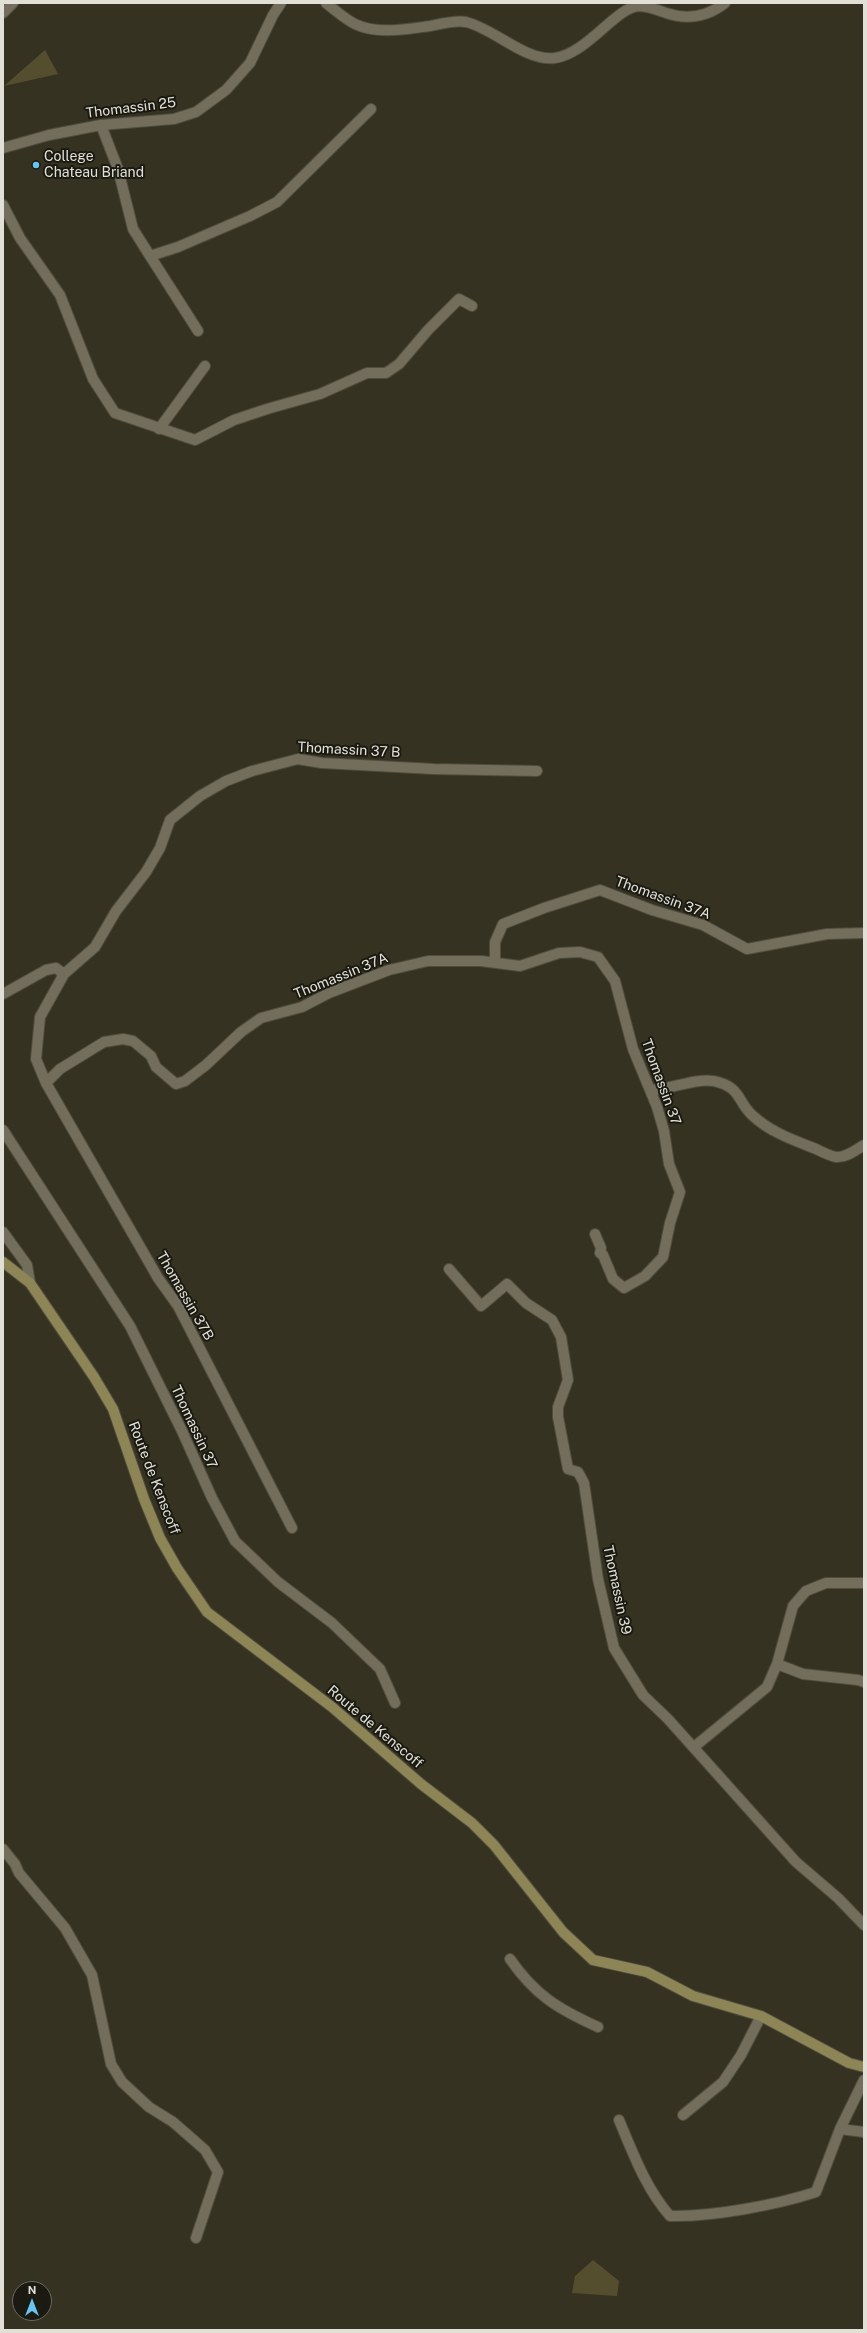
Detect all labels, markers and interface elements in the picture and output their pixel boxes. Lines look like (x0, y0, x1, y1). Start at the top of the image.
street label: Thomassin 25 (85, 94, 177, 122)
place label: College Chateau Briand (44, 149, 144, 182)
marker: College Chateau Briand (31, 160, 41, 170)
street label: Thomassin 37 B (297, 739, 401, 761)
street label: Thomassin 37A (613, 873, 713, 923)
street label: Thomassin 37A (291, 949, 391, 1003)
street label: Thomassin 37 (638, 1037, 684, 1127)
street label: Thomassin 37B (153, 1249, 217, 1343)
street label: Thomassin 37 (167, 1383, 221, 1471)
street label: Route de Kenscoff (125, 1419, 183, 1537)
street label: Thomassin 39 (599, 1544, 635, 1636)
street label: Route de Kenscoff (324, 1682, 426, 1772)
north arrow (12, 2281, 52, 2321)
text: N (28, 2284, 36, 2296)

